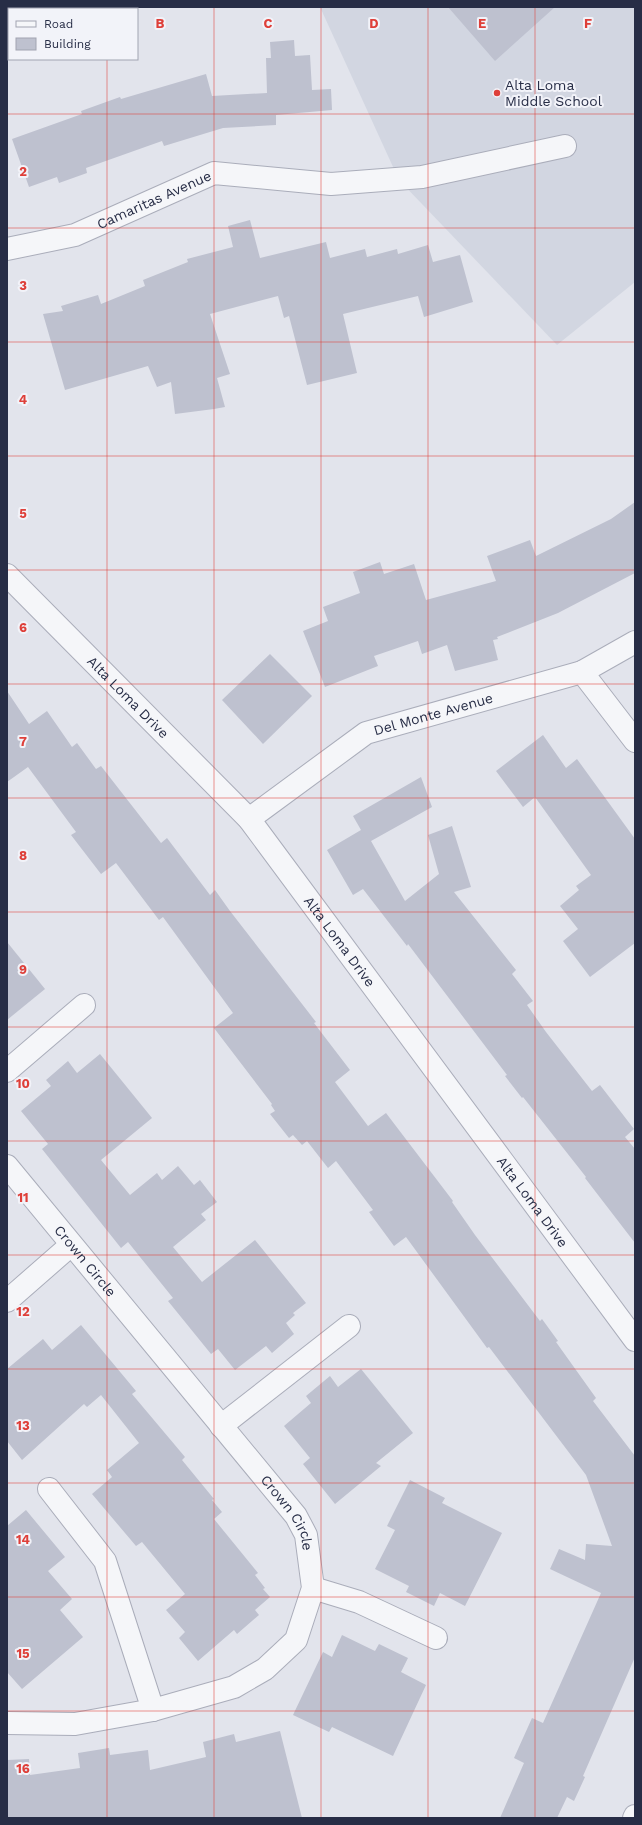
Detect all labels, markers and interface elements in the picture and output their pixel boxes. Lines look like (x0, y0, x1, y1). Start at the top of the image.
legend (8, 8, 138, 60)
text: B (156, 16, 165, 31)
text: C (264, 16, 273, 31)
text: D (369, 16, 379, 31)
text: E (478, 16, 486, 31)
text: F (584, 16, 592, 31)
text: Road (44, 17, 73, 31)
text: Building (44, 37, 91, 51)
place label: Alta Loma Middle School (505, 77, 603, 109)
marker: Alta Loma Middle School (492, 88, 502, 98)
text: 2 (19, 164, 27, 179)
street label: Camaritas Avenue (95, 167, 214, 232)
text: 3 (19, 278, 27, 293)
text: 4 (19, 392, 28, 407)
text: 5 (19, 506, 27, 521)
text: 6 (19, 620, 27, 635)
street label: Alta Loma Drive (84, 653, 172, 741)
street label: Del Monte Avenue (372, 690, 495, 738)
text: 7 (19, 734, 27, 749)
text: 8 (19, 848, 27, 863)
street label: Alta Loma Drive (301, 893, 378, 990)
text: 9 (19, 962, 27, 977)
text: 10 (16, 1076, 30, 1091)
street label: Alta Loma Drive (494, 1153, 571, 1250)
text: 11 (17, 1190, 29, 1205)
street label: Crown Circle (51, 1222, 119, 1300)
text: 12 (16, 1304, 30, 1319)
text: 13 (16, 1418, 30, 1433)
street label: Crown Circle (258, 1472, 316, 1551)
text: 14 (16, 1532, 31, 1547)
text: 15 (16, 1646, 30, 1661)
text: 16 (16, 1761, 30, 1776)

